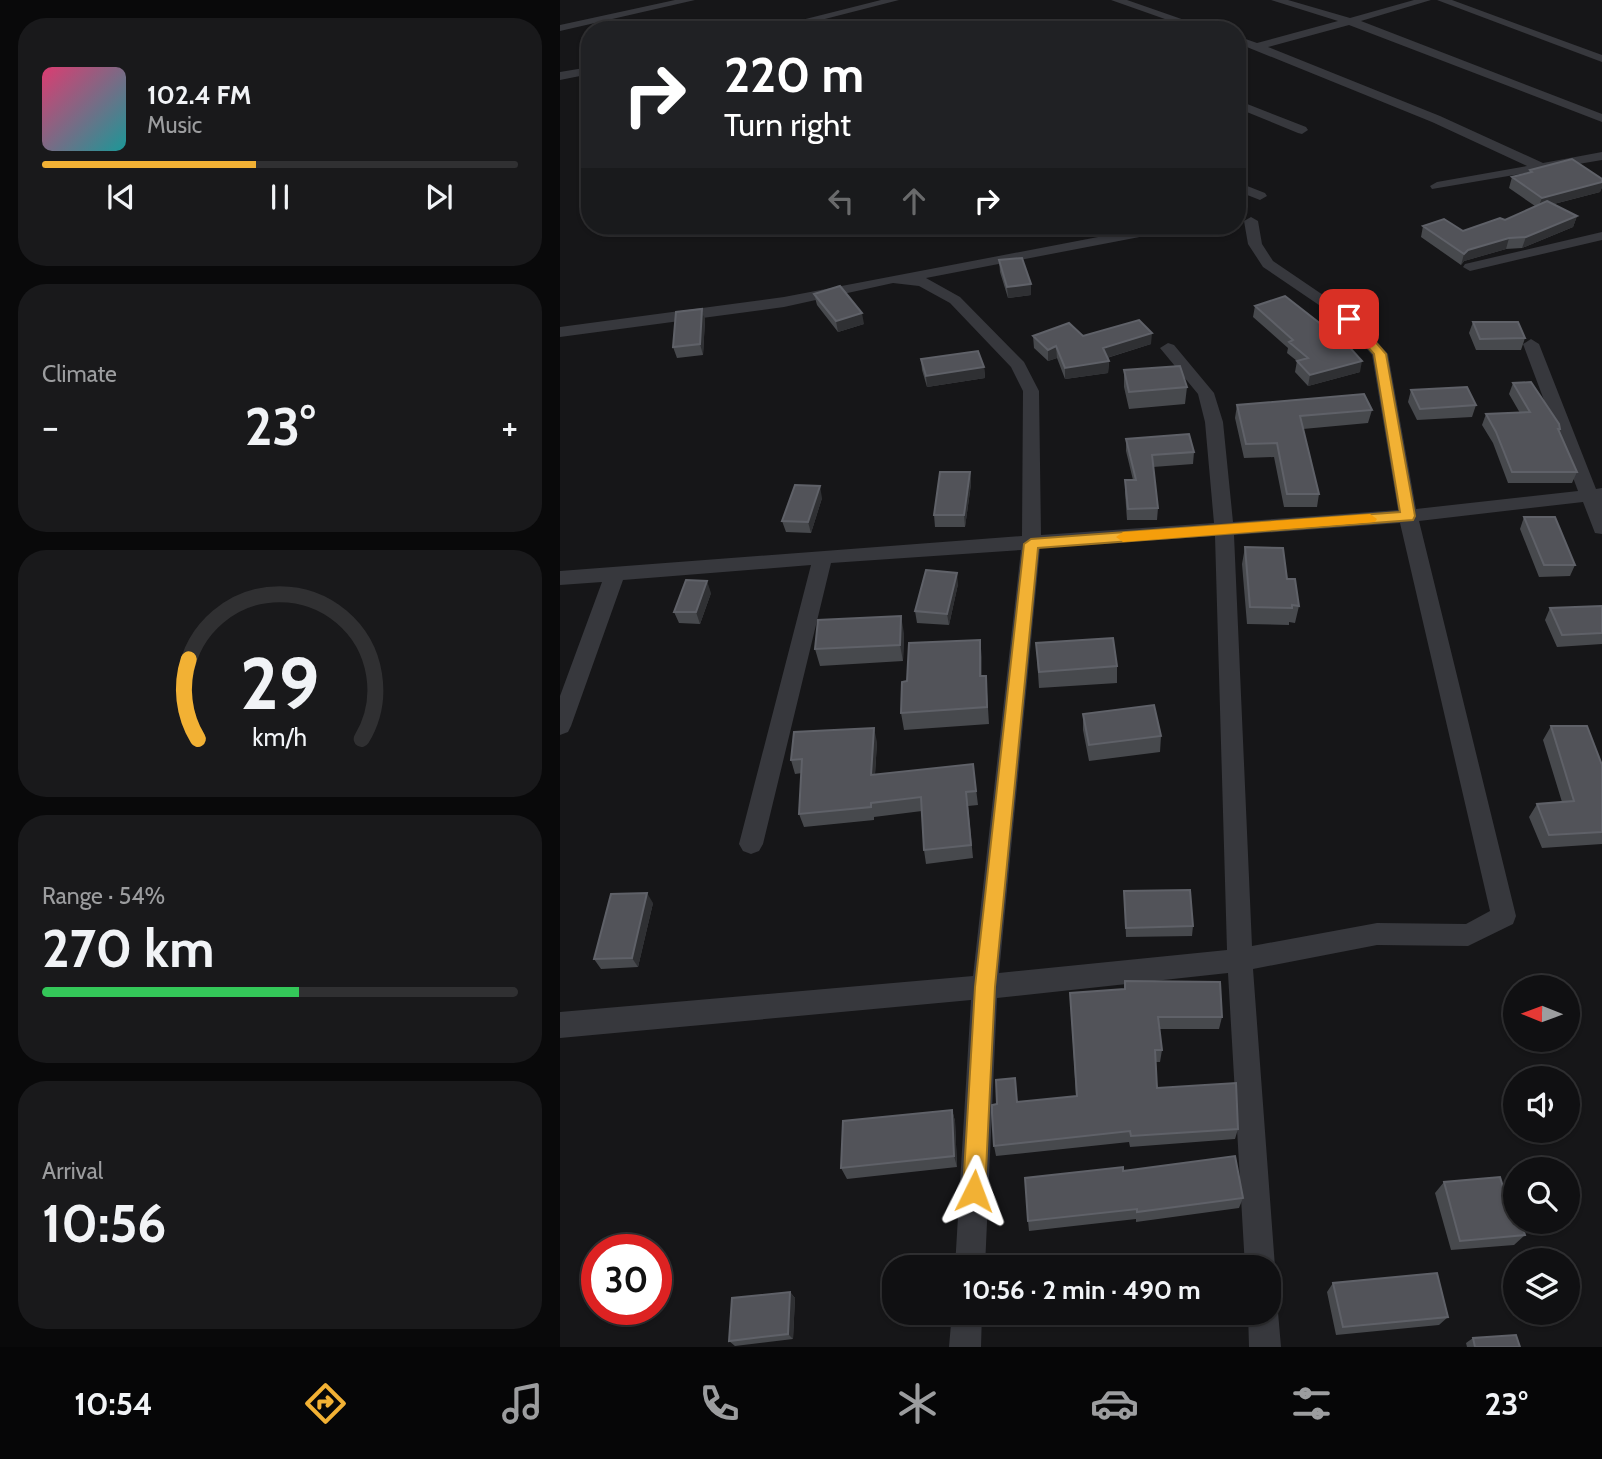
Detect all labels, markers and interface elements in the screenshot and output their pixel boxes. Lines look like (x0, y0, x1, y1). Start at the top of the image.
text: 220 m (724, 45, 864, 104)
icon: right (609, 49, 700, 140)
text: 102.4 FM (147, 79, 251, 111)
text: Turn right (724, 105, 851, 144)
text: Music (147, 111, 202, 139)
icon: previous (102, 178, 140, 216)
icon: pause (261, 178, 299, 216)
icon: next (420, 178, 458, 216)
icon: left (822, 182, 860, 220)
icon: ahead (895, 182, 933, 220)
icon: right (968, 182, 1006, 220)
pin (1319, 289, 1379, 349)
icon: arrive (1330, 300, 1368, 338)
text: Climate (42, 360, 117, 388)
text: 23° (245, 395, 315, 458)
text: − (42, 403, 59, 450)
text: + (501, 403, 518, 450)
text: 29 (240, 640, 320, 728)
text: km/h (253, 722, 307, 752)
text: Range · 54% (42, 882, 165, 910)
text: 270 km (42, 917, 214, 980)
north arrow (1503, 975, 1580, 1052)
map controls (1503, 975, 1580, 1325)
button: sound (1503, 1066, 1580, 1143)
position arrow (937, 1154, 1011, 1228)
text: Arrival (42, 1157, 103, 1185)
button: search (1503, 1157, 1580, 1234)
text: 10:56 (42, 1192, 167, 1255)
speed limit sign: 30 (581, 1234, 672, 1325)
button: layers (1503, 1248, 1580, 1325)
text: 10:56 · 2 min · 490 m (962, 1274, 1201, 1306)
icon: directions (301, 1379, 350, 1428)
icon: music (498, 1379, 547, 1428)
icon: phone (695, 1379, 744, 1428)
icon: climate (893, 1379, 942, 1428)
icon: car (1090, 1379, 1139, 1428)
icon: filters (1287, 1379, 1336, 1428)
text: 10:54 (74, 1384, 153, 1423)
text: 23° (1484, 1384, 1528, 1423)

